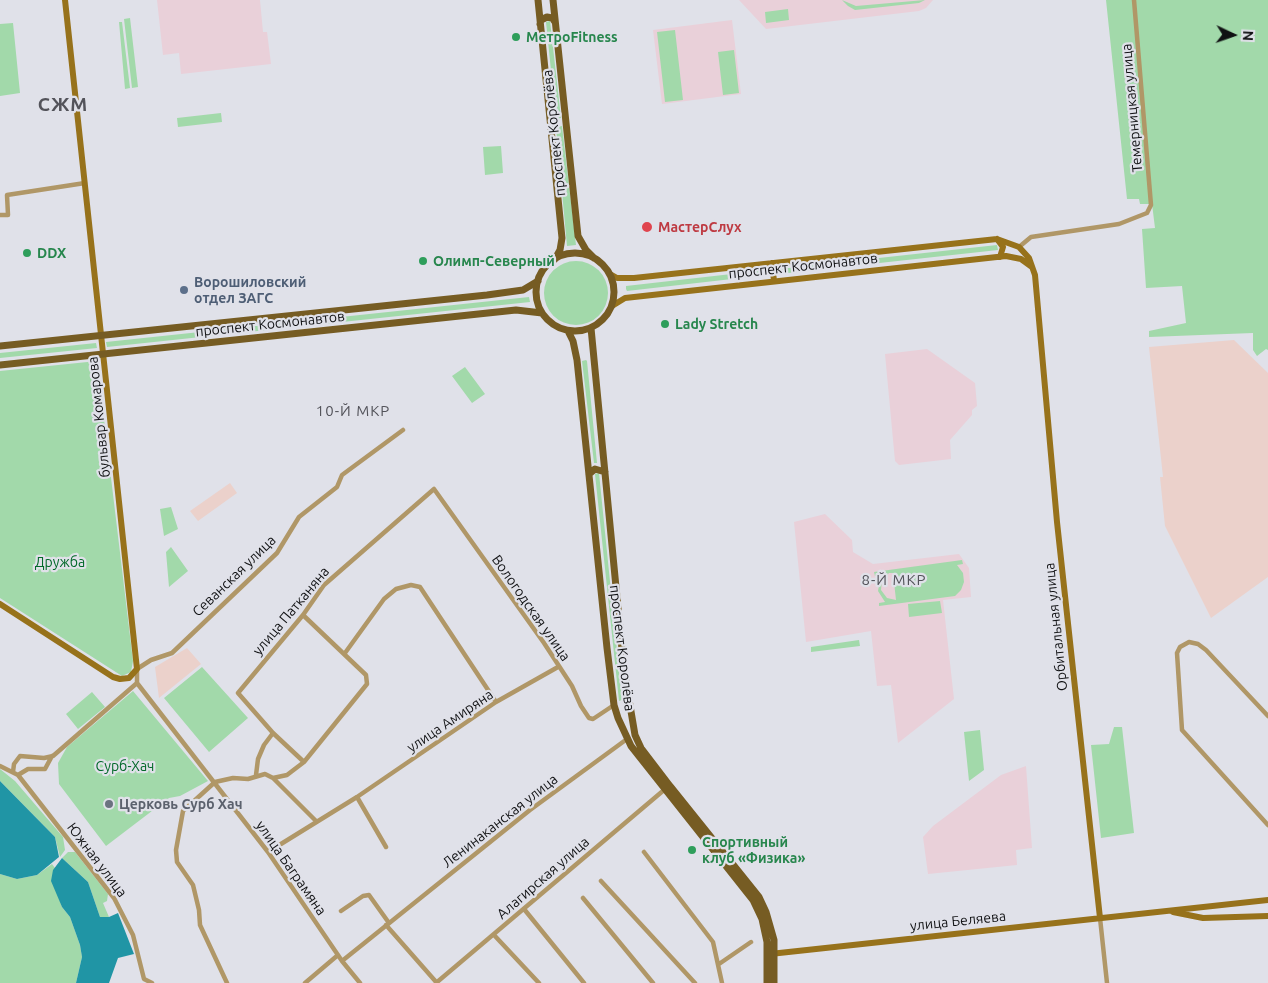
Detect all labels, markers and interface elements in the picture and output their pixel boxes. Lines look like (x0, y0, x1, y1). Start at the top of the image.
north arrow (1208, 10, 1258, 60)
place label: МетроFitness (526, 29, 618, 45)
text: N (1240, 30, 1256, 41)
marker: МетроFitness (510, 31, 522, 43)
street label: Темерницкая улица (1118, 43, 1146, 173)
street label: проспект Королёва (539, 69, 569, 197)
district label: СЖМ (37, 94, 89, 116)
place label: МастерСлух (658, 219, 742, 235)
marker: МастерСлух (640, 220, 654, 234)
place label: DDX (37, 245, 66, 261)
marker: DDX (21, 247, 33, 259)
street label: проспект Космонавтов (728, 250, 878, 282)
place label: Олимп-Северный (433, 253, 555, 269)
marker: Олимп-Северный (417, 255, 429, 267)
place label: Ворошиловский отдел ЗАГС (194, 274, 306, 306)
marker: Ворошиловский отдел ЗАГС (178, 284, 190, 296)
street label: проспект Космонавтов (195, 308, 345, 340)
place label: Lady Stretch (675, 316, 758, 332)
marker: Lady Stretch (659, 318, 671, 330)
street label: бульвар Комарова (84, 356, 114, 478)
district label: 10-Й МКР (315, 402, 391, 420)
street label: Севанская улица (189, 532, 279, 620)
street label: Вологодская улица (488, 552, 574, 664)
park label: Дружба (35, 554, 85, 570)
street label: Орбитальная улица (1041, 562, 1071, 692)
street label: улица Патканяна (249, 563, 333, 659)
district label: 8-Й МКР (861, 571, 927, 589)
street label: проспект Королёва (606, 584, 638, 712)
street label: улица Амиряна (404, 686, 496, 756)
park label: Сурб-Хач (96, 758, 154, 774)
street label: Ленинаканская улица (439, 771, 561, 871)
place label: Церковь Сурб Хач (119, 796, 243, 812)
marker: Церковь Сурб Хач (103, 798, 115, 810)
street label: улица Баграмяна (252, 818, 330, 918)
street label: Южная улица (63, 819, 131, 901)
street label: Алагирская улица (493, 833, 593, 923)
place label: Спортивный клуб «Физика» (702, 834, 805, 866)
marker: Спортивный клуб «Физика» (686, 844, 698, 856)
street label: улица Беляева (909, 908, 1007, 934)

